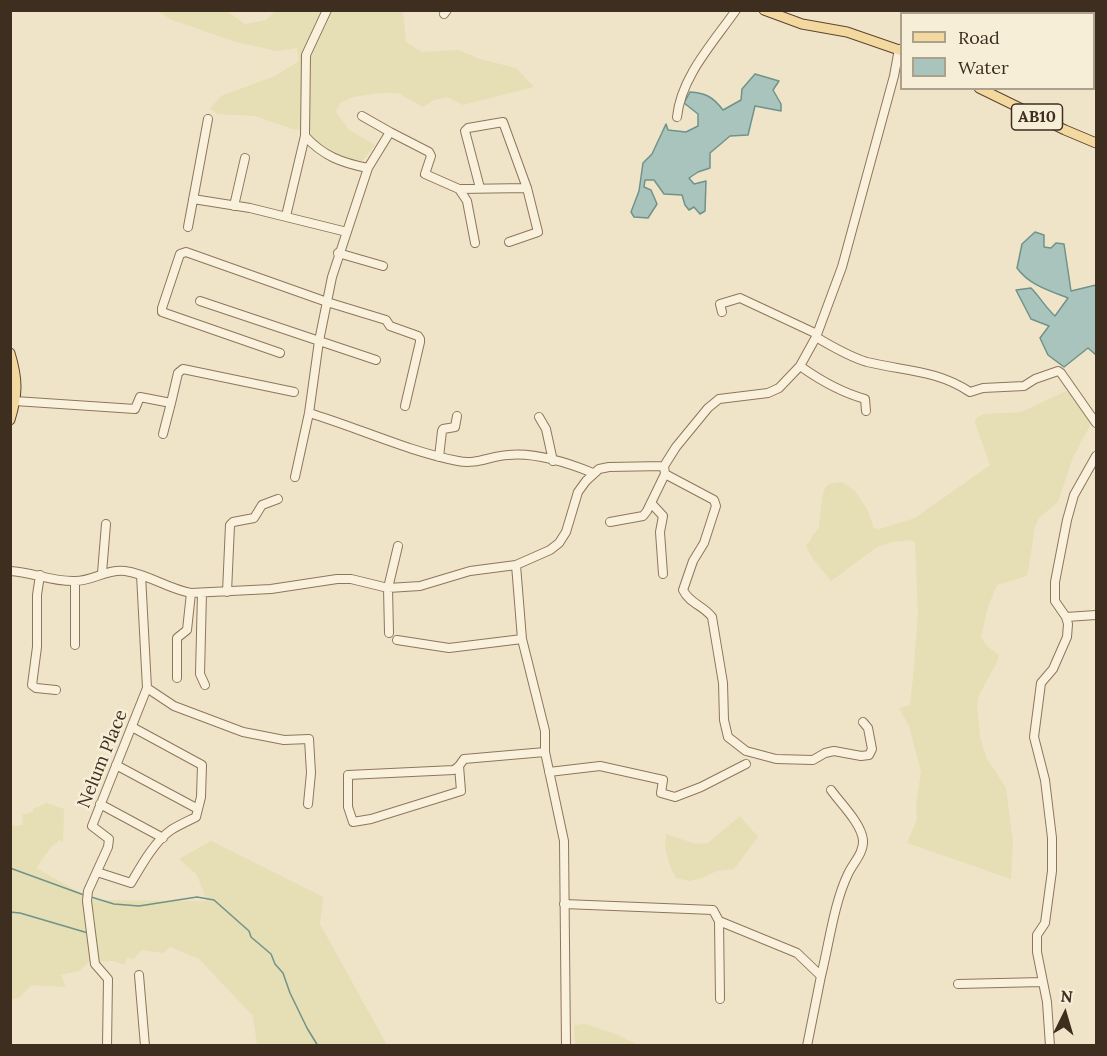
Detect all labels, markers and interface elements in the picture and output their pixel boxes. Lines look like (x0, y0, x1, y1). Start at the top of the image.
legend (900, 12, 1095, 90)
text: Road (958, 26, 1000, 49)
text: Water (958, 56, 1009, 79)
road number: AB10 (1012, 104, 1062, 130)
street label: Nelum Place (74, 707, 132, 811)
north arrow (1035, 984, 1095, 1044)
text: N (1060, 986, 1074, 1007)

